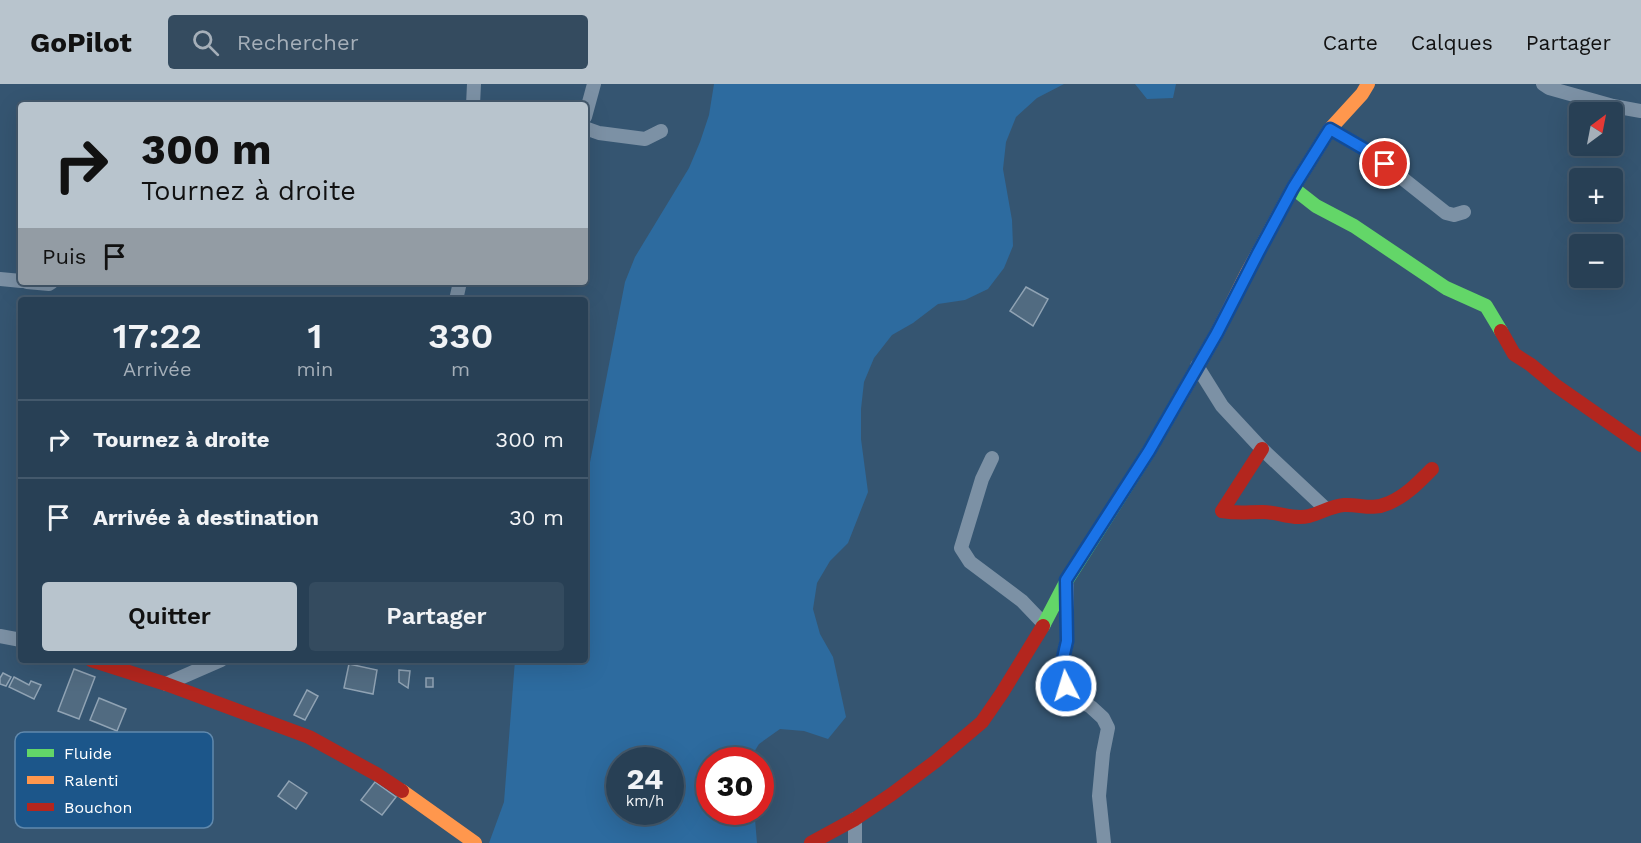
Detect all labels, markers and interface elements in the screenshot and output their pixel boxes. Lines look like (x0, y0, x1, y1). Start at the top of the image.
search box (168, 15, 588, 69)
text: GoPilot (30, 26, 132, 59)
icon: search (189, 26, 222, 59)
text: Rechercher (237, 30, 359, 55)
text: Carte (1323, 30, 1378, 55)
text: Calques (1411, 30, 1493, 55)
text: Partager (1526, 30, 1611, 55)
north arrow (1569, 102, 1623, 156)
map controls (1569, 102, 1623, 288)
text: 300 m (141, 125, 272, 174)
icon: right (42, 126, 120, 204)
pin (1359, 138, 1410, 189)
icon: arrive (1368, 147, 1401, 180)
button: + (1569, 168, 1623, 222)
text: Tournez à droite (141, 175, 356, 207)
button: − (1569, 234, 1623, 288)
icon: arrive (98, 240, 131, 273)
text: Puis (42, 244, 86, 269)
text: 17:22 (113, 315, 202, 357)
text: 1 (307, 315, 322, 357)
text: 330 (428, 315, 493, 357)
text: Arrivée (123, 357, 191, 381)
text: min (297, 357, 333, 381)
text: m (451, 357, 470, 381)
icon: right (42, 423, 75, 456)
text: Tournez à droite (93, 427, 270, 452)
text: 300 m (495, 427, 564, 452)
icon: arrive (42, 501, 75, 534)
text: Arrivée à destination (93, 505, 319, 530)
text: 30 m (509, 505, 564, 530)
button: Quitter (42, 582, 297, 651)
button: Partager (309, 582, 564, 651)
position arrow (1034, 654, 1098, 718)
legend (15, 732, 213, 828)
text: Fluide (64, 744, 112, 763)
speed limit sign: 30 (696, 747, 774, 825)
text: 24 (627, 761, 663, 796)
text: Ralenti (64, 771, 119, 790)
text: km/h (626, 792, 664, 810)
text: Bouchon (64, 798, 132, 817)

